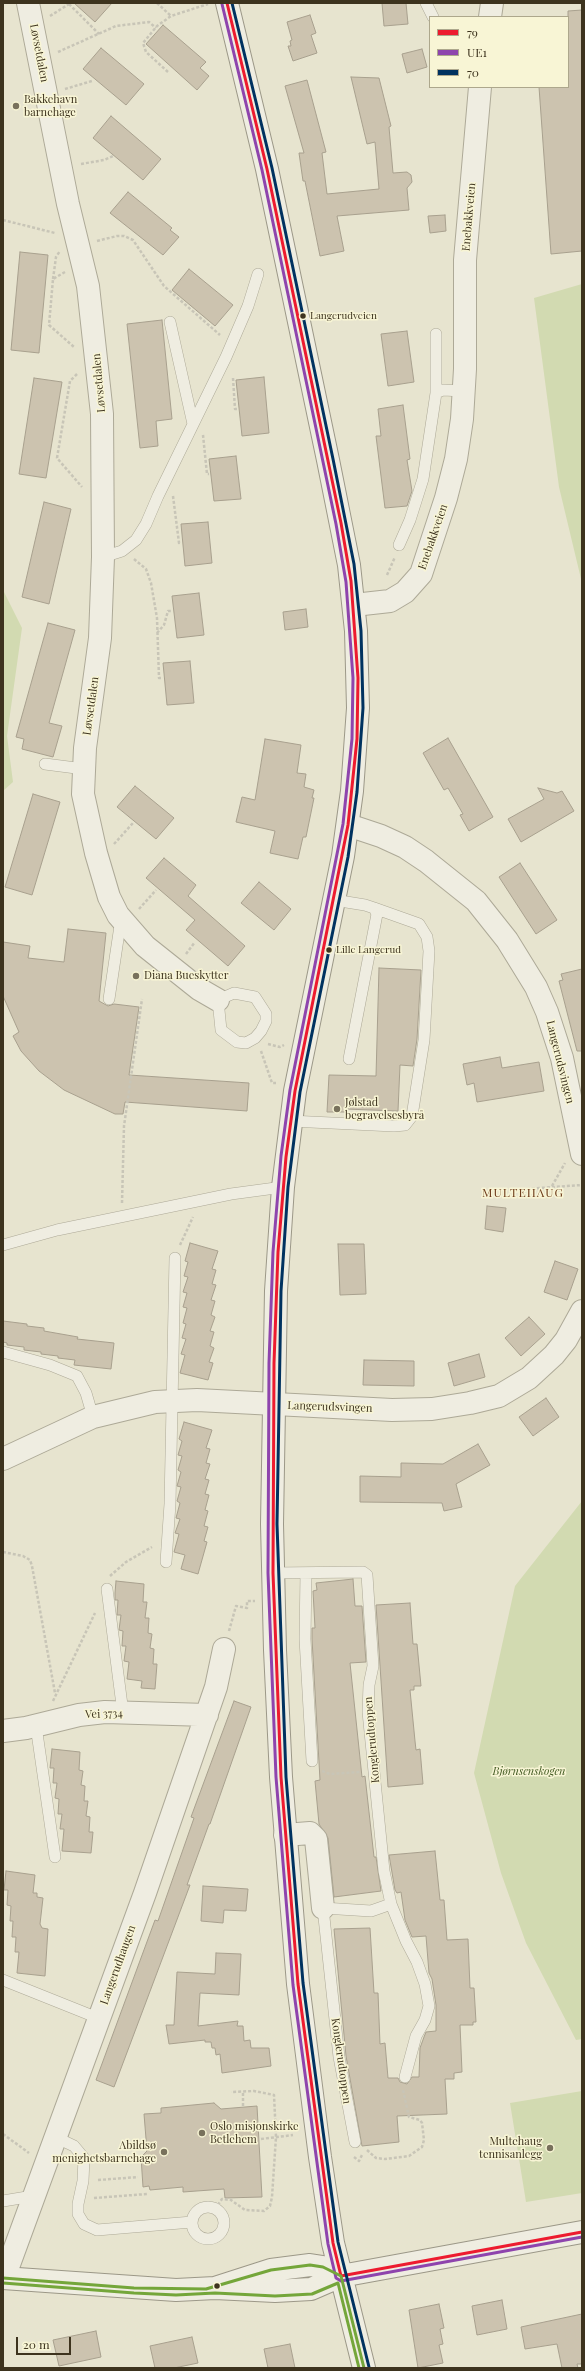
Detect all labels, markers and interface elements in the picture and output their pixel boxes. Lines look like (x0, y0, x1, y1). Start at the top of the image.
legend (429, 16, 569, 88)
street label: Løvsetdalen (27, 23, 51, 83)
text: 79 (467, 24, 478, 40)
text: UE1 (467, 44, 487, 60)
text: 70 (467, 64, 479, 80)
place label: Bakkehavn barnehage (24, 93, 77, 119)
marker: Bakkehavn barnehage (11, 101, 21, 111)
street label: Enebakkveien (459, 182, 479, 252)
place label: Langerudveien (310, 310, 377, 322)
marker: Langerudveien (298, 311, 308, 321)
street label: Løvsetdalen (90, 353, 108, 413)
street label: Enebakkveien (416, 502, 450, 572)
street label: Løvsetdalen (80, 676, 102, 736)
place label: Lille Langerud (336, 944, 401, 956)
marker: Lille Langerud (324, 945, 334, 955)
place label: Diana Bueskytter (144, 969, 229, 983)
marker: Diana Bueskytter (131, 971, 141, 981)
street label: Langerudsvingen (543, 1019, 577, 1105)
place label: Jølstad begravelsesbyrå (345, 1096, 424, 1122)
marker: Jølstad begravelsesbyrå (332, 1104, 342, 1114)
district label: MULTEHAUG (482, 1186, 564, 1200)
street label: Langerudsvingen (287, 1399, 373, 1415)
street label: Konglerudtoppen (362, 1696, 382, 1784)
street label: Vei 3734 (85, 1707, 123, 1721)
park label: Bjørnsenskogen (493, 1765, 565, 1779)
street label: Langerudhaugen (98, 1924, 138, 2006)
street label: Konglerudtoppen (328, 2017, 354, 2105)
place label: Oslo misjonskirke Betlehem (210, 2120, 298, 2146)
marker: Oslo misjonskirke Betlehem (197, 2128, 207, 2138)
place label: Multehaug tennisanlegg (479, 2135, 542, 2161)
place label: Abildsø menighetsbarnehage (52, 2139, 156, 2165)
marker: Multehaug tennisanlegg (545, 2143, 555, 2153)
marker: Abildsø menighetsbarnehage (159, 2147, 169, 2157)
unlabelled marker (212, 2281, 222, 2291)
scale bar (18, 2329, 73, 2355)
text: 20 m (23, 2336, 50, 2352)

